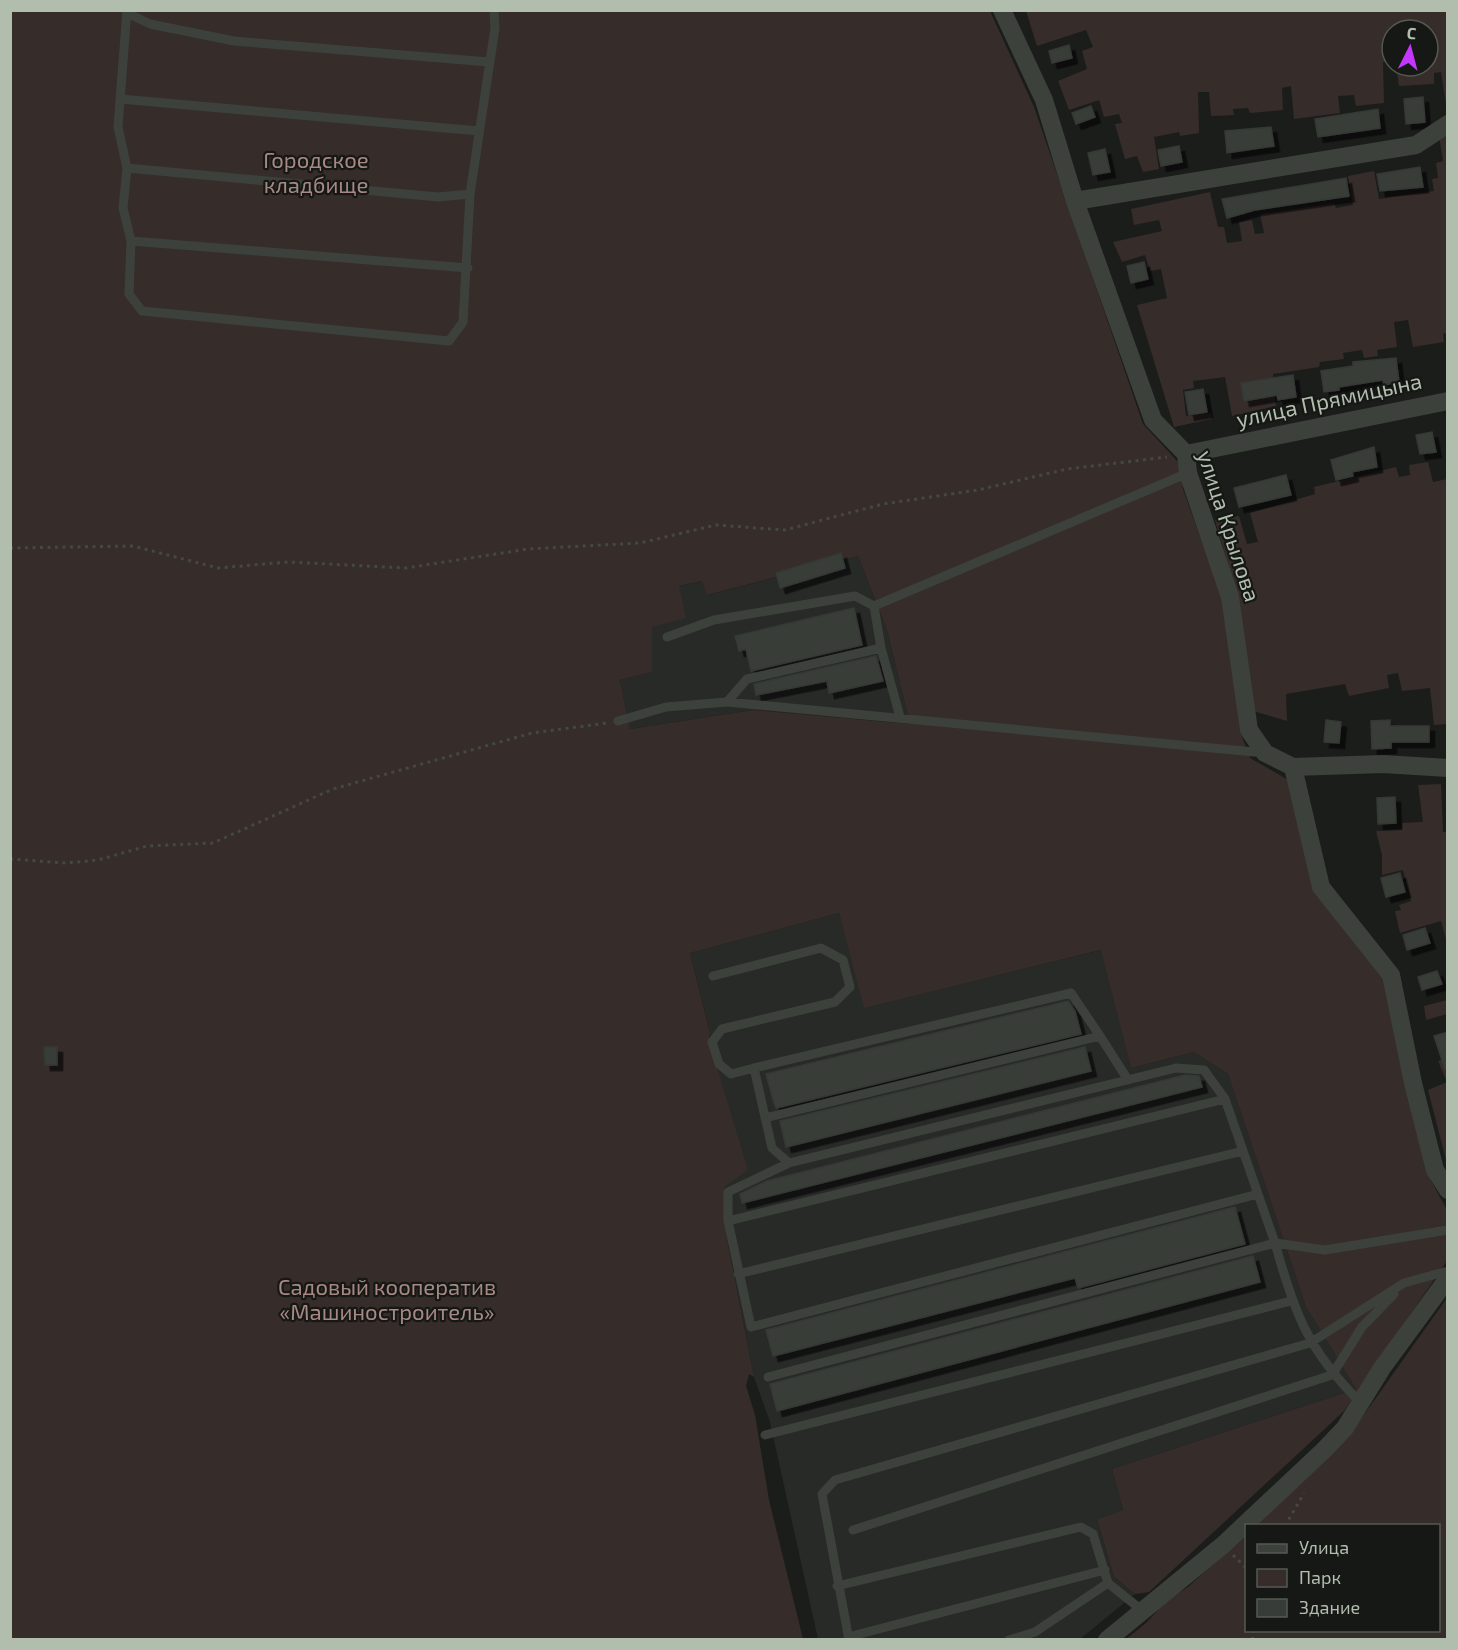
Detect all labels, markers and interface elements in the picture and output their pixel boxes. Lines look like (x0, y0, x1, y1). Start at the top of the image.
north arrow (1380, 18, 1440, 78)
text: С (1406, 23, 1417, 43)
park label: Городское кладбище (263, 146, 369, 197)
street label: улица Прямицына (1234, 367, 1424, 432)
street label: улица Крылова (1192, 447, 1267, 605)
park label: Садовый кооператив «Машиностроитель» (278, 1273, 496, 1324)
legend (1245, 1524, 1440, 1632)
text: Улица (1299, 1536, 1349, 1558)
text: Парк (1299, 1566, 1341, 1588)
text: Здание (1299, 1596, 1360, 1618)

